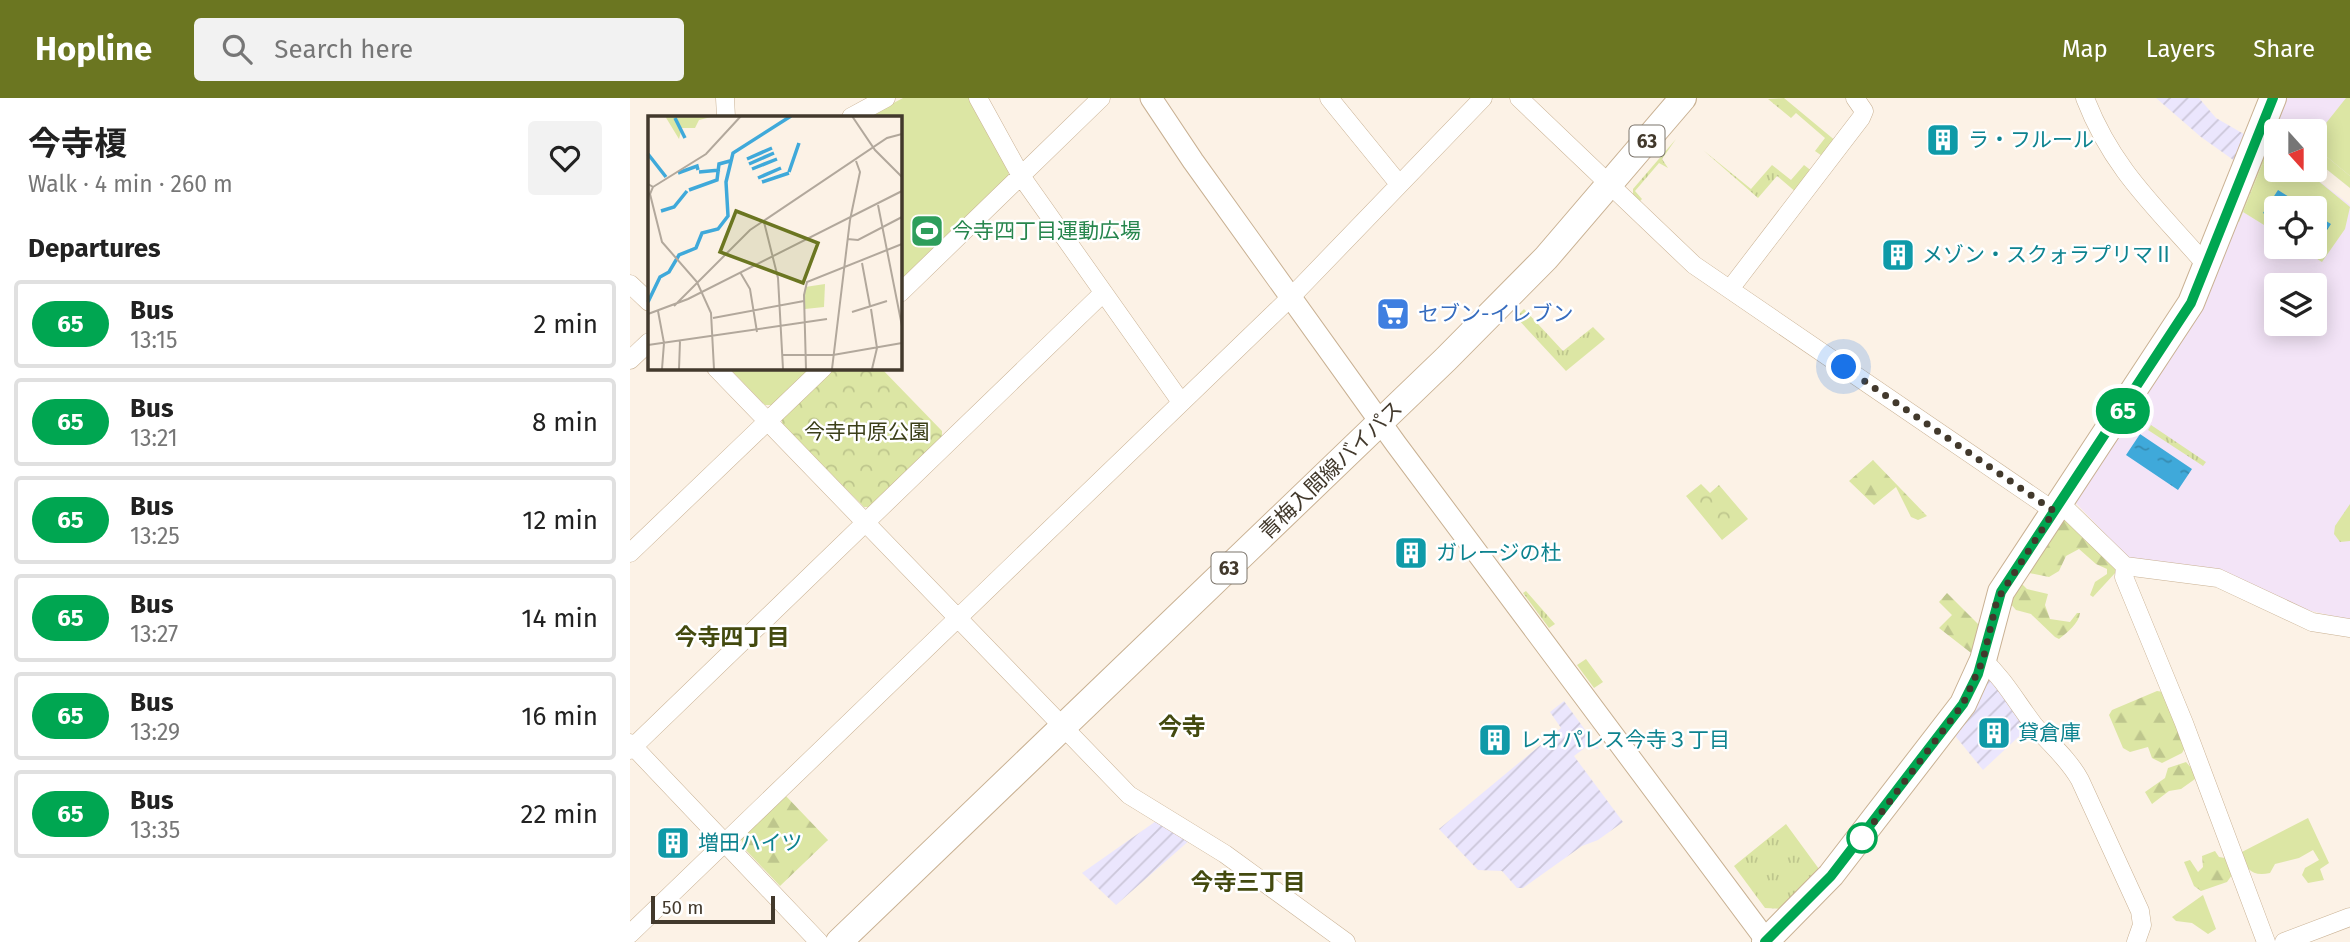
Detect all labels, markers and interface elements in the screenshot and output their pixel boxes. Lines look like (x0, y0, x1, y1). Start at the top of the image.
search box (194, 18, 684, 81)
text: Hopline (35, 29, 152, 69)
icon: search (218, 30, 256, 68)
text: Search here (274, 34, 413, 65)
text: Map (2062, 35, 2108, 63)
text: Layers (2146, 35, 2215, 63)
text: Share (2253, 35, 2315, 63)
inset map (648, 116, 901, 369)
north arrow (2264, 119, 2328, 182)
map controls (2264, 119, 2327, 336)
button: heart (528, 121, 602, 195)
building icon: ラ・フルール (1924, 121, 1962, 159)
text: 今寺榎 (28, 124, 127, 164)
road number: 63 (1630, 126, 1664, 156)
place label: ラ・フルール (1968, 127, 2094, 153)
text: Walk · 4 min · 260 m (28, 170, 233, 198)
button: locate (2264, 196, 2327, 259)
sports icon: 今寺四丁目運動広場 (908, 212, 946, 250)
place label: 今寺四丁目運動広場 (952, 218, 1141, 244)
text: Departures (28, 233, 161, 264)
building icon: メゾン・スクォラプリマⅡ (1879, 236, 1917, 274)
place label: メゾン・スクォラプリマⅡ (1922, 242, 2174, 268)
button: layers (2264, 273, 2327, 336)
text: Bus (130, 295, 173, 326)
supermarket icon: セブン-イレブン (1374, 295, 1412, 333)
place label: セブン-イレブン (1418, 301, 1573, 327)
text: 2 min (533, 309, 598, 340)
text: 65 (57, 310, 84, 338)
text: 13:15 (130, 326, 178, 354)
your location (1826, 349, 1861, 384)
line badge: 65 (2092, 388, 2154, 434)
text: Bus (130, 393, 173, 424)
street label: 青梅入間線バイパス (1254, 395, 1408, 545)
text: 65 (2110, 397, 2136, 425)
text: 8 min (532, 407, 598, 438)
text: 65 (57, 408, 84, 436)
park label: 今寺中原公園 (804, 419, 930, 445)
text: 13:21 (130, 424, 178, 452)
text: Bus (130, 491, 173, 522)
text: 12 min (522, 505, 598, 536)
text: 65 (57, 506, 84, 534)
text: 13:25 (130, 522, 180, 550)
building icon: ガレージの杜 (1392, 534, 1430, 572)
place label: ガレージの杜 (1436, 540, 1562, 566)
road number: 63 (1212, 552, 1246, 583)
text: Bus (130, 589, 173, 620)
text: 14 min (521, 603, 598, 634)
text: 65 (57, 604, 84, 632)
text: 13:27 (130, 620, 178, 648)
district label: 今寺四丁目 (675, 623, 790, 651)
text: Bus (130, 687, 173, 718)
text: 16 min (521, 701, 598, 732)
text: 65 (57, 702, 84, 730)
district label: 今寺 (1158, 713, 1206, 741)
building icon: 貸倉庫 (1975, 714, 2013, 752)
text: 13:29 (130, 718, 180, 746)
place label: 貸倉庫 (2018, 720, 2081, 746)
building icon: レオパレス今寺３丁目 (1476, 721, 1514, 759)
place label: レオパレス今寺３丁目 (1520, 727, 1730, 753)
text: Bus (130, 785, 173, 816)
text: 22 min (521, 799, 598, 830)
text: 65 (57, 800, 84, 828)
text: 13:35 (130, 816, 180, 844)
unlabelled marker (1847, 823, 1877, 853)
building icon: 増田ハイツ (654, 824, 692, 862)
place label: 増田ハイツ (698, 830, 803, 856)
district label: 今寺三丁目 (1191, 868, 1306, 896)
scale bar (651, 893, 775, 925)
text: 50 m (662, 896, 703, 919)

